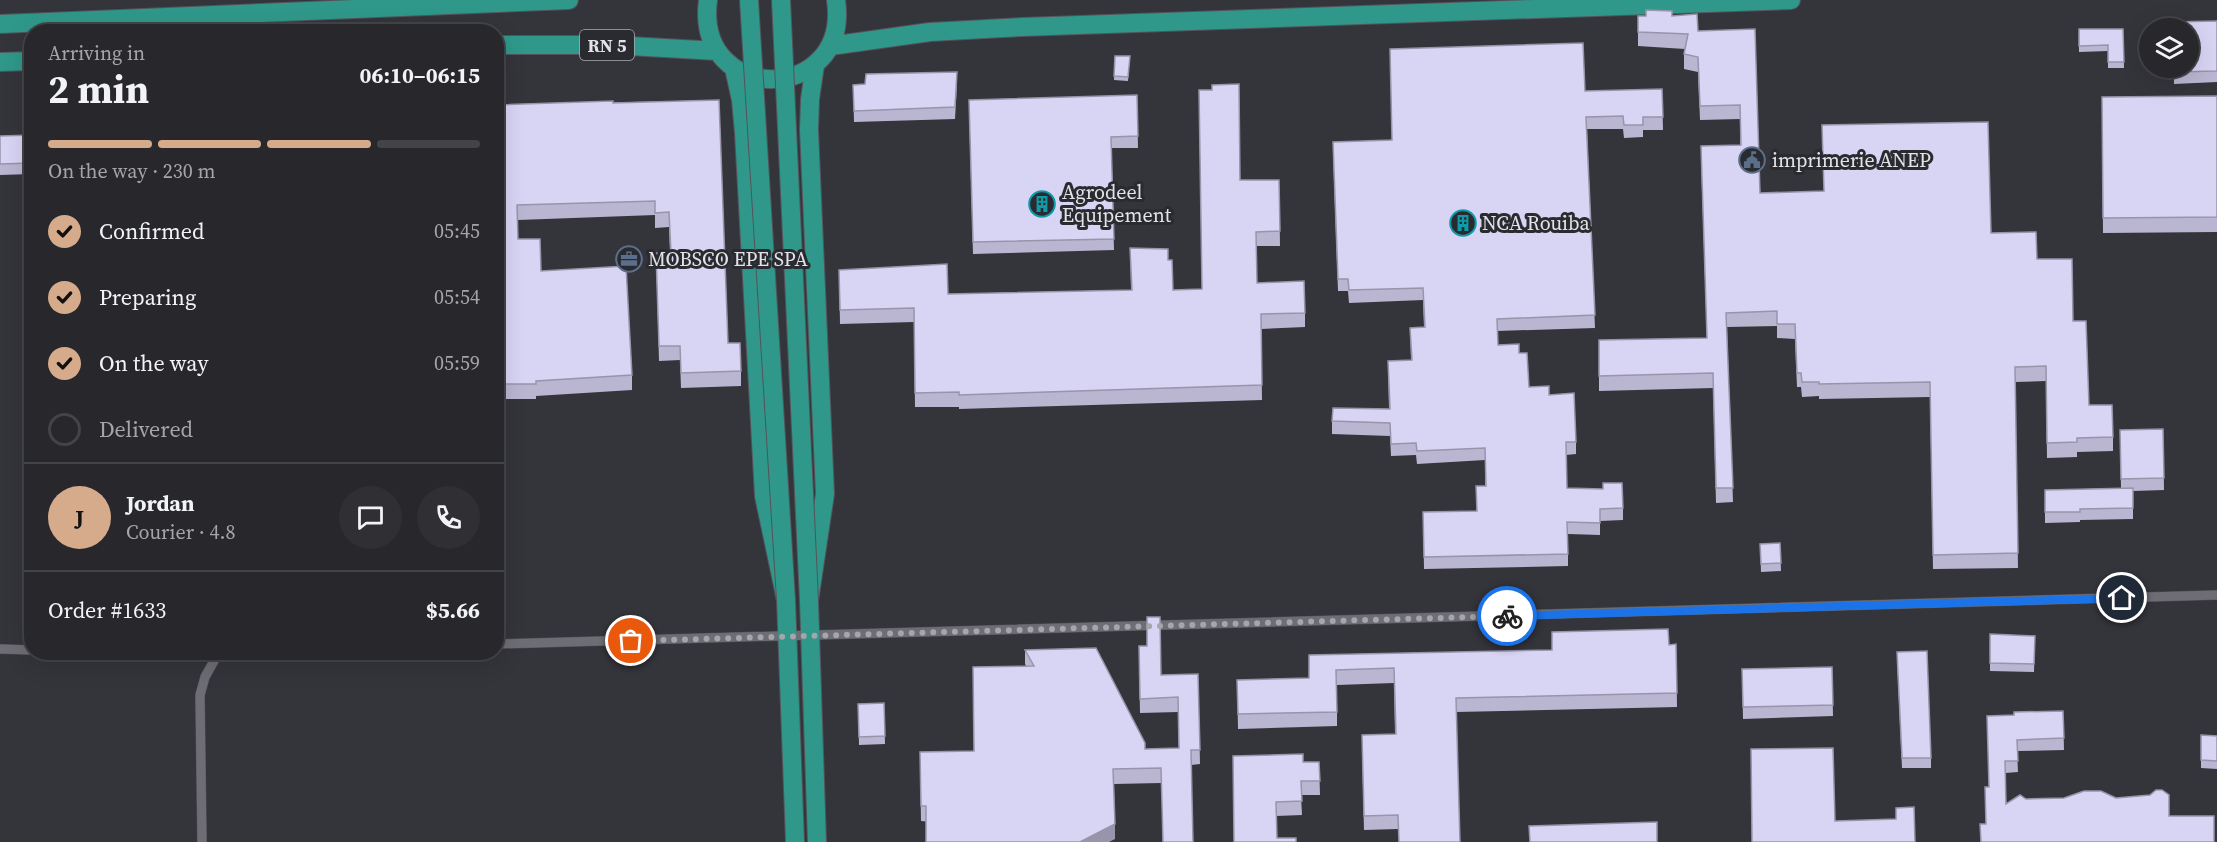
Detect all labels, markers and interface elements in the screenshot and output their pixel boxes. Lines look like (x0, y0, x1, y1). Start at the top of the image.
map controls (2139, 18, 2199, 78)
button: layers (2139, 18, 2199, 78)
road number: RN 5 (580, 30, 634, 60)
text: Arriving in (48, 39, 145, 67)
text: 06:10–06:15 (360, 60, 480, 90)
text: 2 min (48, 63, 149, 116)
public building icon: imprimerie ANEP (1737, 145, 1767, 175)
place label: imprimerie ANEP (1772, 146, 1931, 174)
text: On the way · 230 m (48, 157, 215, 185)
place label: Agrodeel Equipement (1062, 178, 1172, 229)
building icon: Agrodeel Equipement (1027, 189, 1057, 219)
building icon: NCA Rouiba (1448, 208, 1478, 238)
place label: NCA Rouiba (1482, 209, 1591, 237)
icon: check (48, 215, 81, 248)
text: Confirmed (99, 216, 204, 246)
text: 05:45 (434, 217, 480, 245)
office icon: MOBSCO EPE SPA (614, 244, 644, 274)
place label: MOBSCO EPE SPA (648, 245, 808, 273)
icon: check (48, 281, 81, 314)
text: Preparing (99, 282, 196, 312)
text: 05:54 (434, 283, 480, 311)
icon: check (48, 347, 81, 380)
text: On the way (99, 348, 208, 378)
text: 05:59 (434, 349, 480, 377)
text: Delivered (99, 414, 193, 444)
button: chat (339, 486, 402, 549)
button: phone (417, 486, 480, 549)
text: Jordan (126, 488, 194, 518)
text: J (75, 502, 84, 532)
text: Courier · 4.8 (126, 518, 235, 546)
pin (2096, 572, 2147, 623)
icon: home (2105, 581, 2138, 614)
courier (1477, 586, 1537, 646)
text: Order #1633 (48, 595, 166, 625)
text: $5.66 (426, 595, 480, 625)
icon: bike (1491, 600, 1524, 633)
pin (605, 615, 656, 666)
icon: bag (614, 624, 647, 657)

